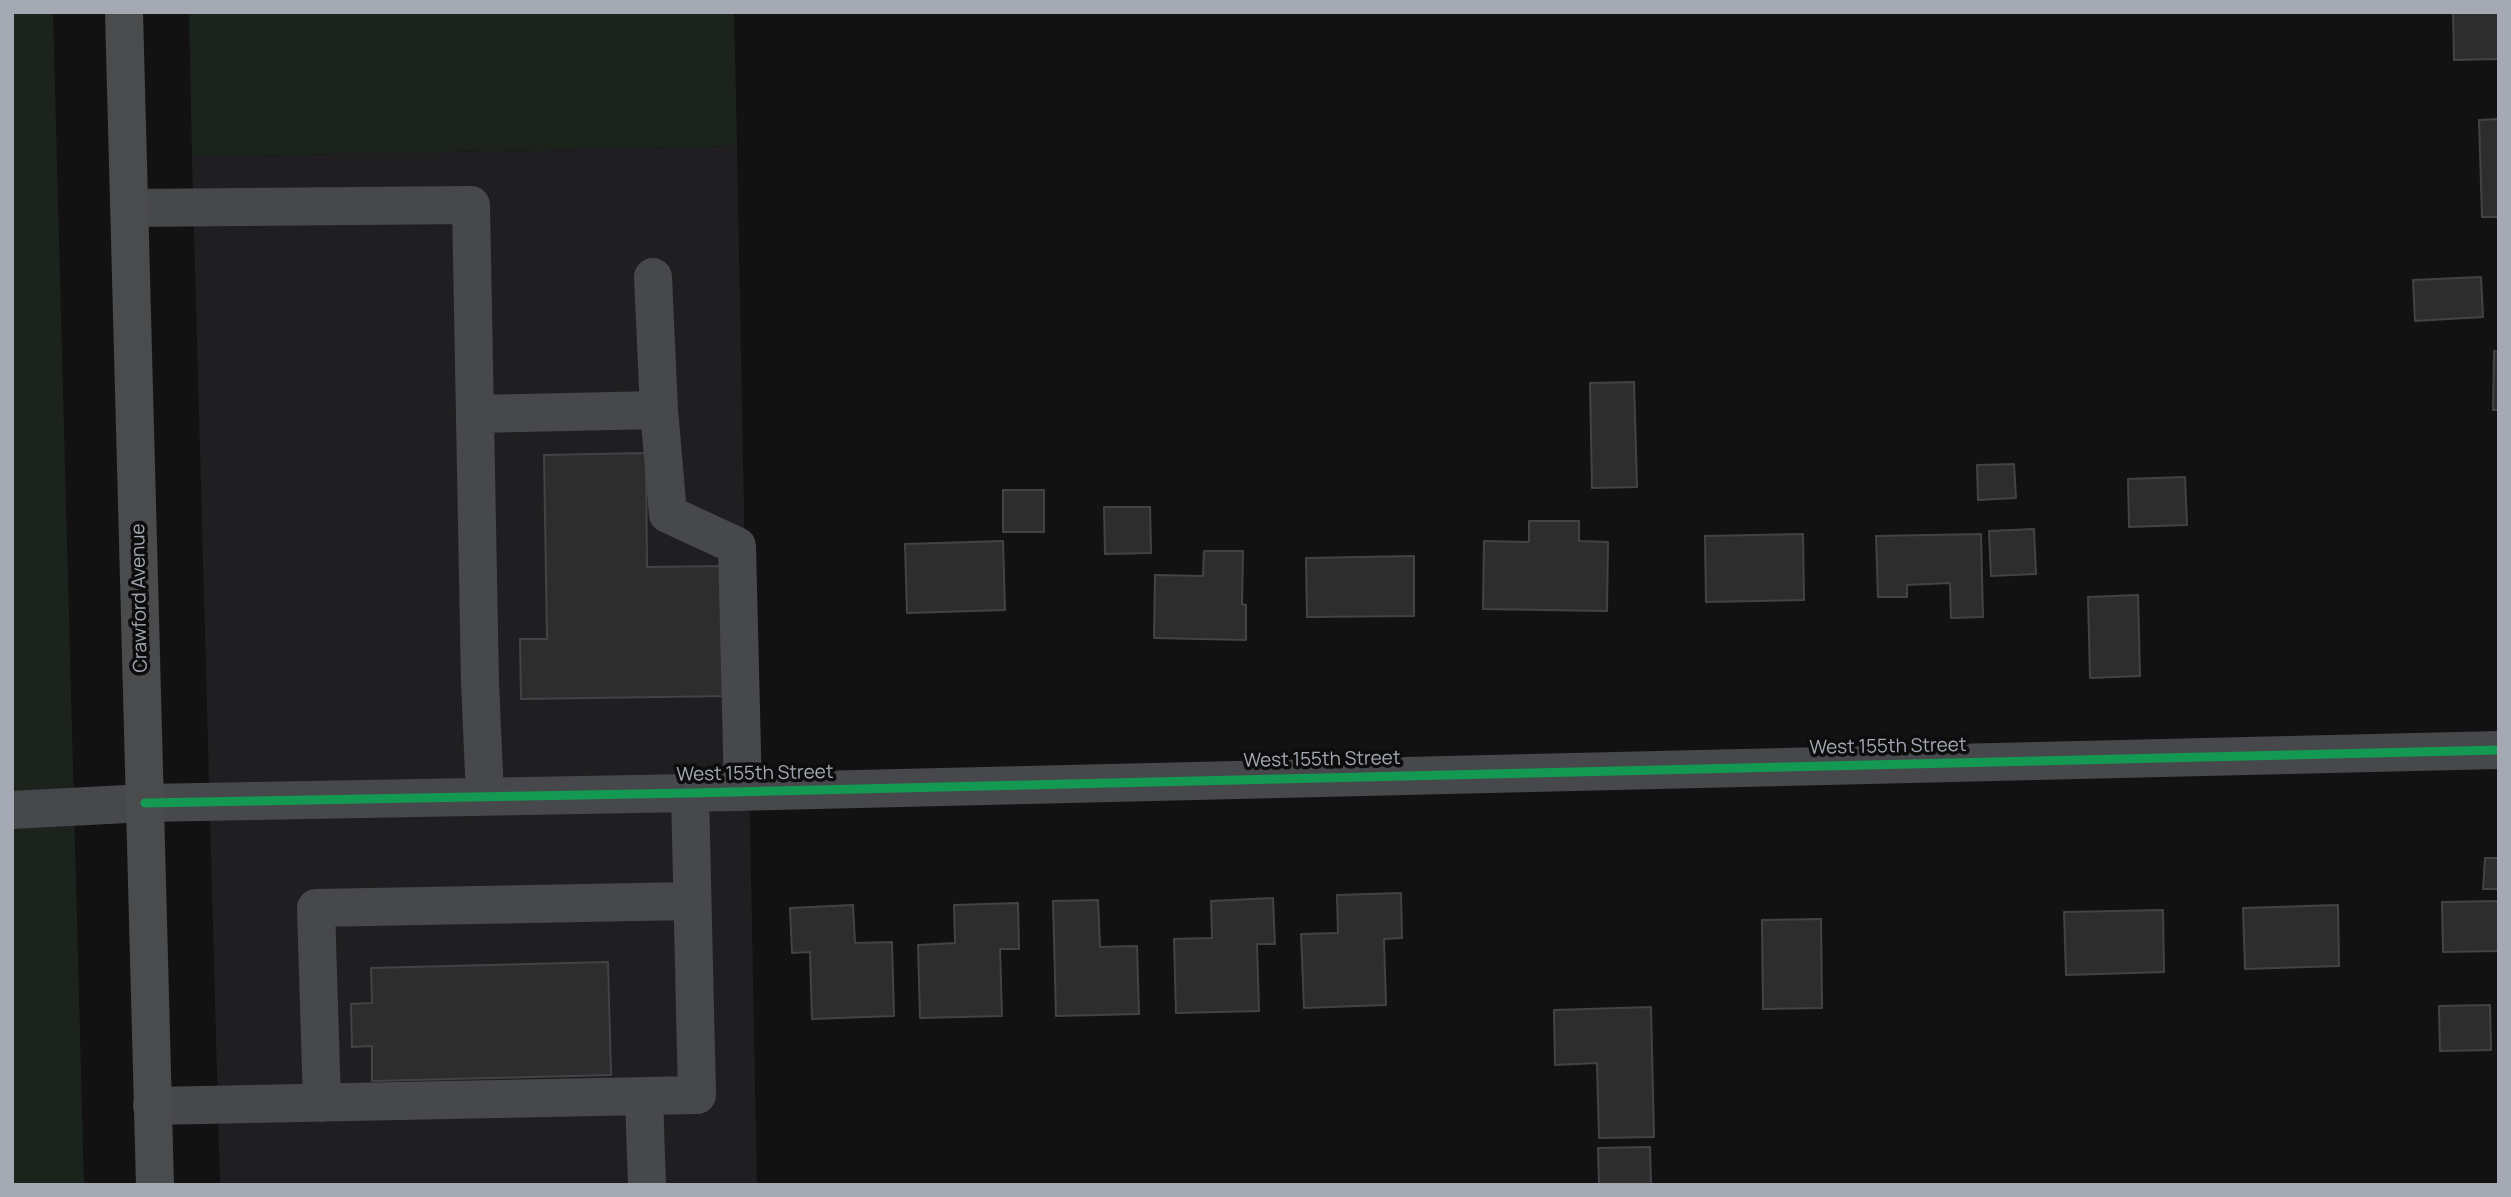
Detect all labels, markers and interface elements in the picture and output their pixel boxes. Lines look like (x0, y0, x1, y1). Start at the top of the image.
street label: Crawford Avenue (127, 523, 153, 673)
street label: West 155th Street (1809, 734, 1967, 760)
street label: West 155th Street (1243, 747, 1401, 773)
street label: West 155th Street (676, 761, 834, 787)

